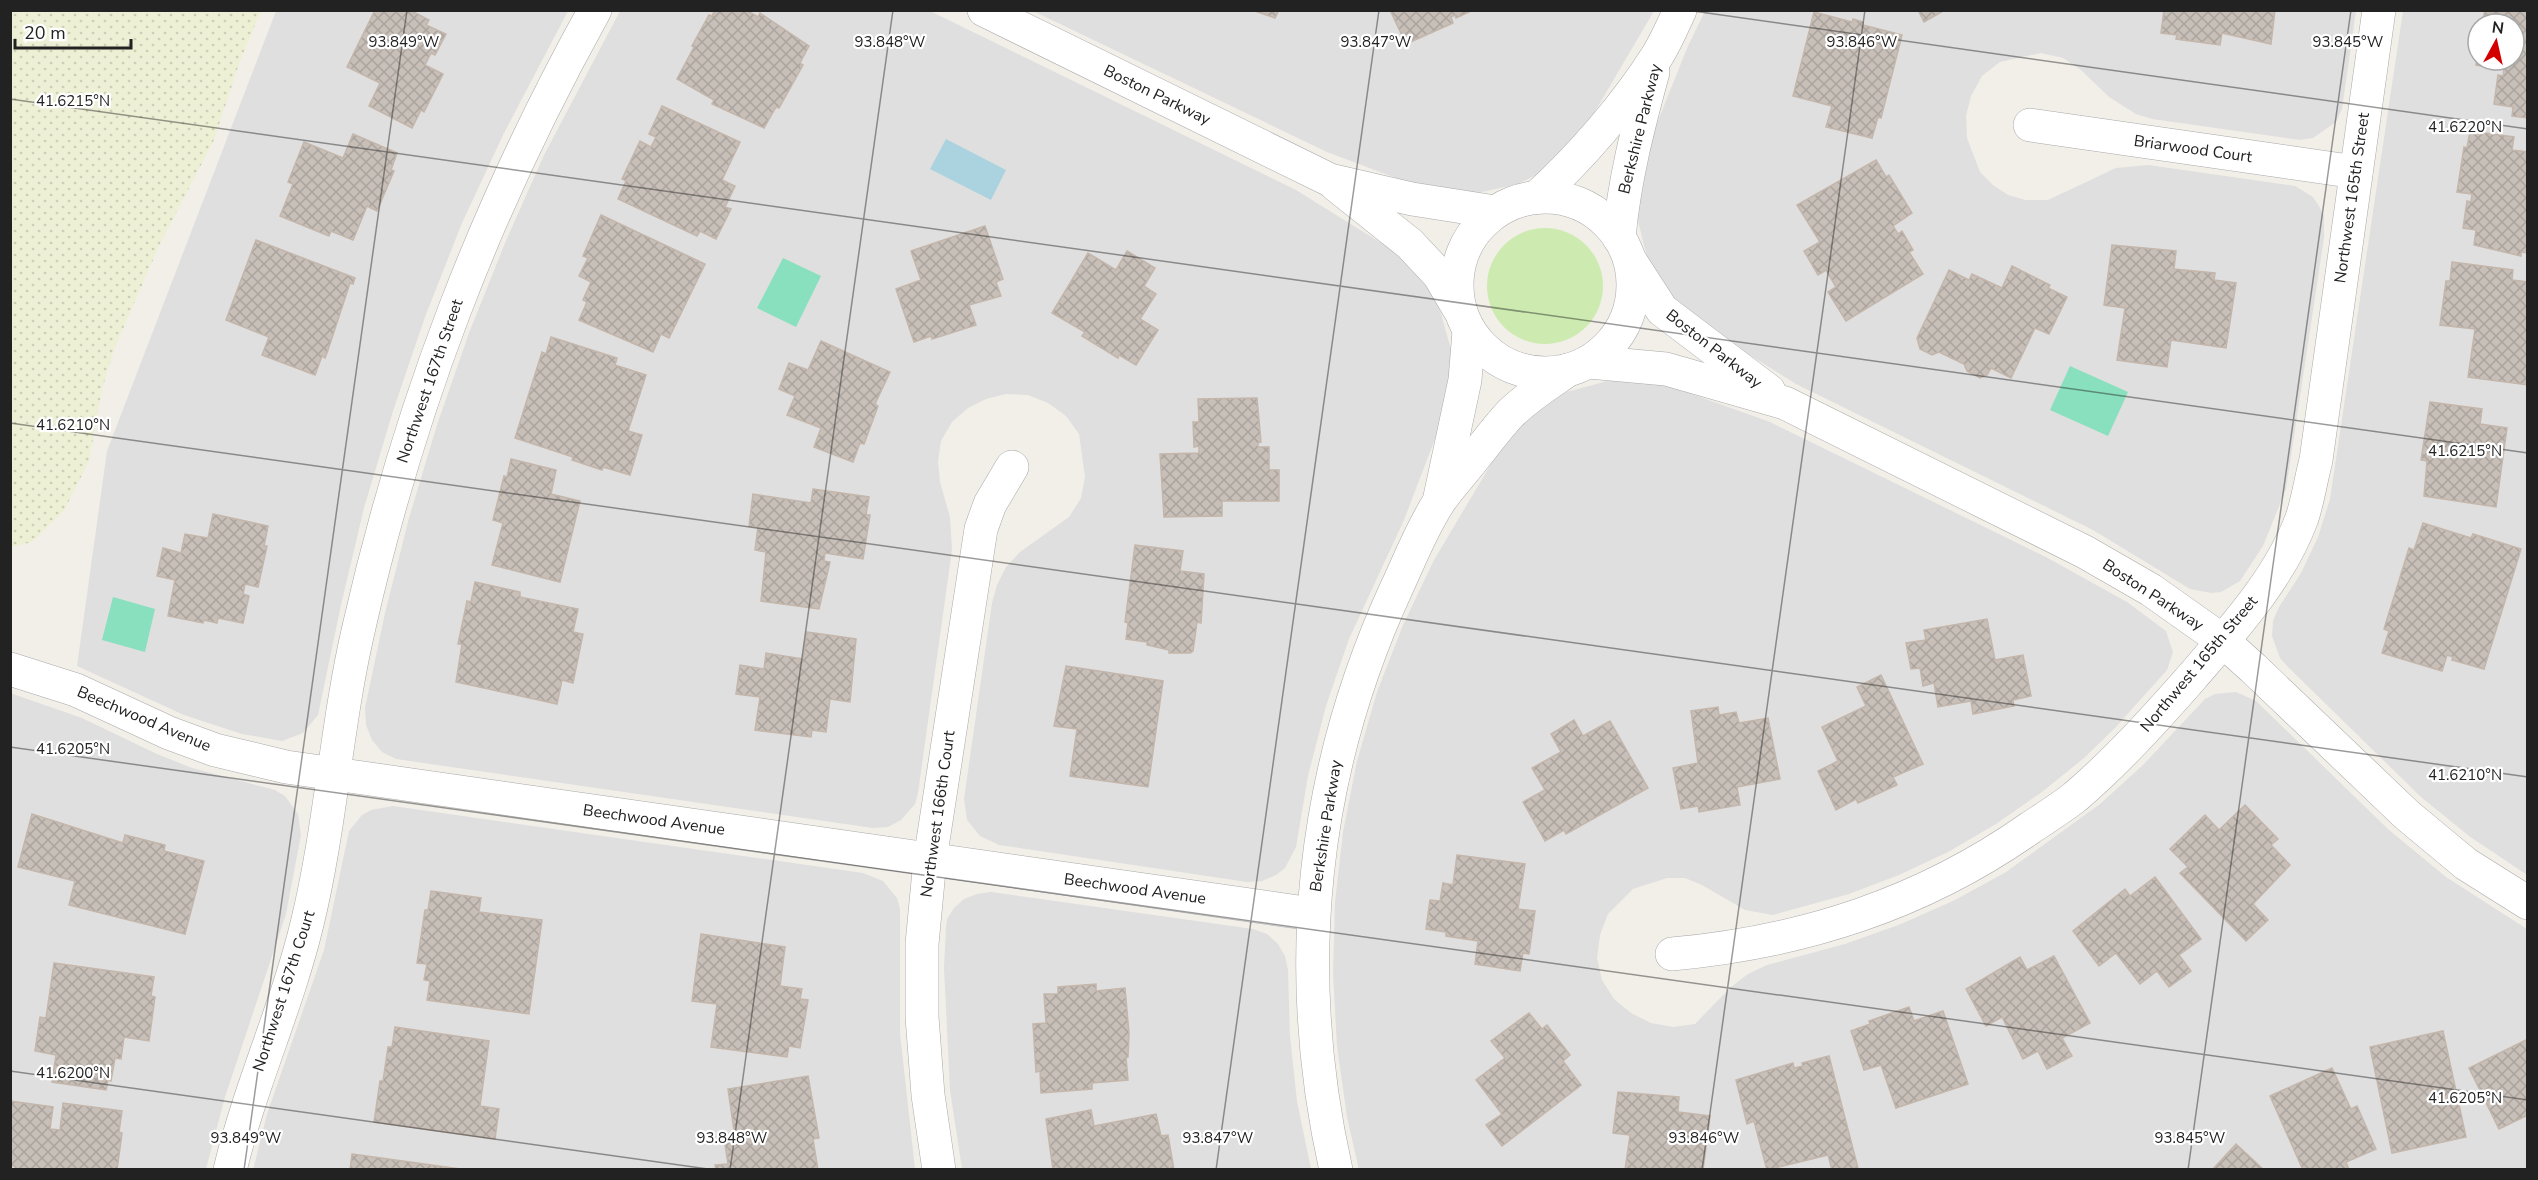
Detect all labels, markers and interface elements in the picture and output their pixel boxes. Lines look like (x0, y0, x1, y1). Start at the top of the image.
scale bar (15, 12, 130, 50)
north arrow (2466, 12, 2526, 72)
text: N (2490, 16, 2505, 40)
text: 20 m (24, 21, 66, 45)
text: 93.849°W (369, 32, 440, 52)
text: 93.848°W (855, 32, 926, 52)
text: 93.847°W (1341, 32, 1412, 52)
text: 93.846°W (1827, 32, 1898, 52)
text: 93.845°W (2313, 32, 2384, 52)
street label: Boston Parkway (1100, 60, 1215, 131)
street label: Berkshire Parkway (1613, 61, 1667, 196)
text: 41.6215°N (36, 91, 110, 111)
street label: Northwest 165th Street (2329, 111, 2375, 285)
text: 41.6220°N (2428, 117, 2502, 137)
street label: Briarwood Court (2132, 130, 2254, 168)
street label: Northwest 167th Street (392, 296, 469, 466)
street label: Boston Parkway (1661, 304, 1767, 394)
text: 41.6210°N (36, 415, 110, 435)
text: 41.6215°N (2428, 441, 2502, 461)
street label: Boston Parkway (2098, 554, 2209, 636)
street label: Northwest 165th Street (2135, 591, 2263, 737)
street label: Beechwood Avenue (74, 681, 214, 757)
street label: Northwest 166th Court (915, 729, 961, 899)
text: 41.6205°N (36, 739, 110, 759)
street label: Berkshire Parkway (1305, 758, 1347, 894)
text: 41.6210°N (2428, 765, 2502, 785)
street label: Beechwood Avenue (582, 799, 726, 841)
street label: Beechwood Avenue (1063, 868, 1207, 910)
street label: Northwest 167th Court (248, 907, 321, 1074)
text: 41.6200°N (36, 1063, 110, 1083)
text: 41.6205°N (2428, 1088, 2502, 1108)
text: 93.849°W (211, 1128, 282, 1148)
text: 93.848°W (697, 1128, 768, 1148)
text: 93.847°W (1183, 1128, 1254, 1148)
text: 93.846°W (1669, 1128, 1740, 1148)
text: 93.845°W (2155, 1128, 2226, 1148)

